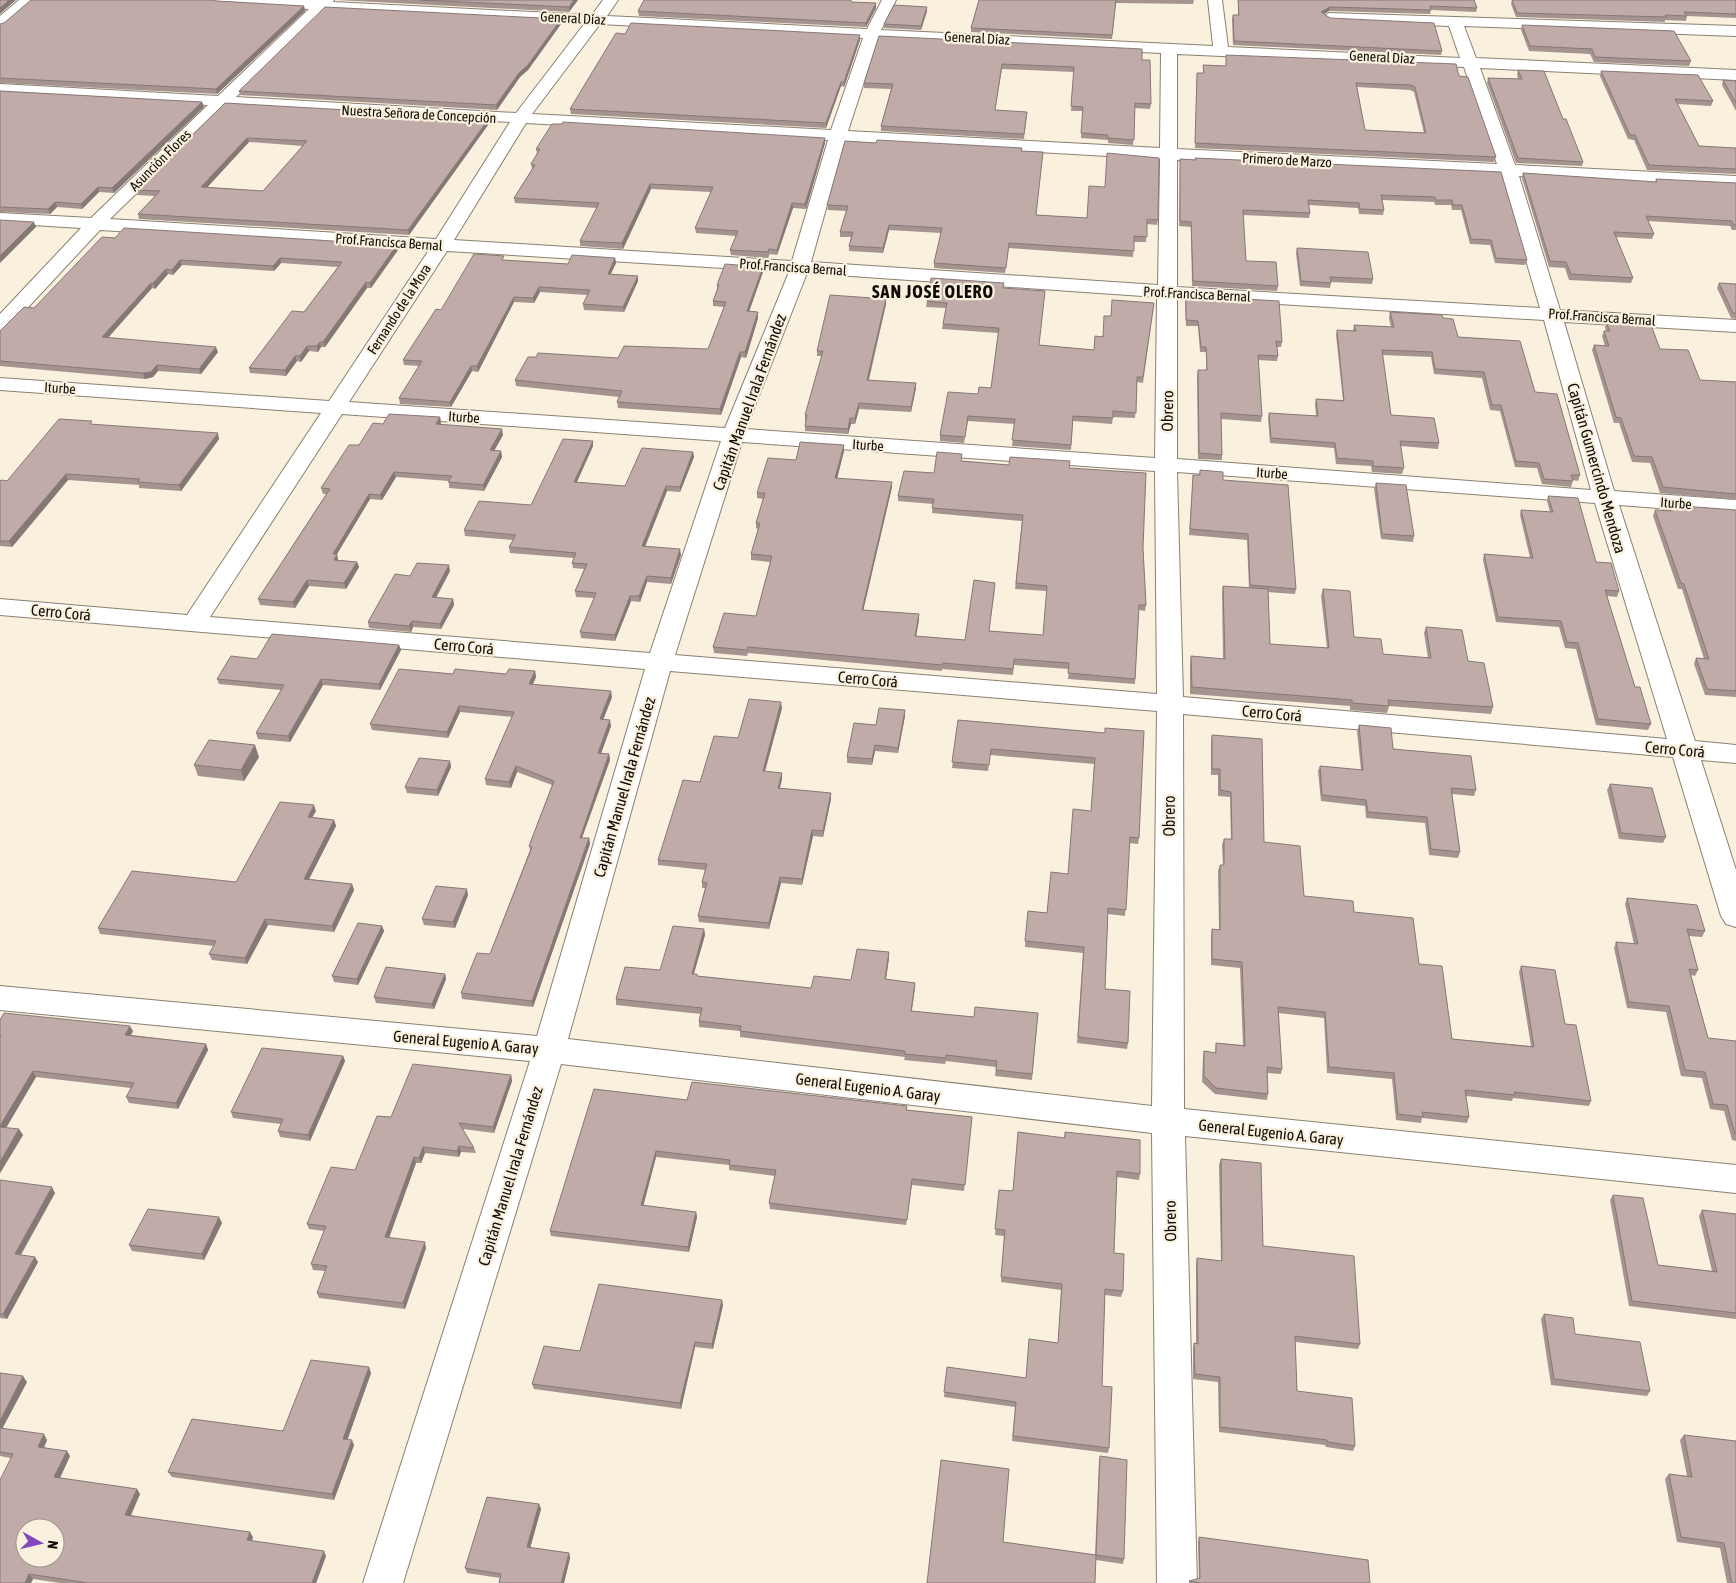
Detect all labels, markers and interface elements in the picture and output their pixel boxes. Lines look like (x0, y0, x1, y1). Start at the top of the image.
street label: General Díaz (540, 8, 606, 28)
street label: General Díaz (944, 28, 1010, 48)
street label: General Díaz (1349, 47, 1415, 67)
street label: Nuestra Señora de Concepción (341, 102, 497, 126)
street label: Asunción Flores (126, 126, 194, 194)
street label: Primero de Marzo (1242, 150, 1332, 170)
street label: Prof.Francisca Bernal (335, 230, 443, 254)
street label: Prof.Francisca Bernal (739, 255, 847, 279)
street label: Fernando de la Mora (364, 261, 434, 357)
district label: SAN JOSÉ OLERO (872, 281, 994, 302)
street label: Prof.Francisca Bernal (1143, 283, 1251, 305)
street label: Prof.Francisca Bernal (1548, 305, 1656, 329)
street label: Capitán Manuel Irala Fernández (709, 311, 790, 493)
street label: Iturbe (44, 379, 76, 397)
street label: Capitán Gumercindo Mendoza (1563, 381, 1630, 555)
street label: Obrero (1158, 390, 1176, 432)
street label: Iturbe (448, 408, 480, 426)
street label: Iturbe (852, 436, 884, 454)
street label: Iturbe (1256, 464, 1288, 482)
street label: Iturbe (1660, 494, 1692, 512)
street label: Cerro Corá (30, 600, 92, 624)
street label: Cerro Corá (433, 634, 495, 658)
street label: Cerro Corá (837, 667, 899, 691)
street label: Capitán Manuel Irala Fernández (590, 695, 659, 880)
street label: Cerro Corá (1241, 701, 1303, 725)
street label: Cerro Corá (1644, 737, 1706, 761)
street label: Obrero (1160, 795, 1178, 837)
street label: General Eugenio A. Garay (393, 1027, 540, 1058)
street label: General Eugenio A. Garay (794, 1069, 942, 1106)
street label: Capitán Manuel Irala Fernández (474, 1084, 547, 1268)
street label: General Eugenio A. Garay (1197, 1115, 1345, 1150)
street label: Obrero (1161, 1200, 1179, 1242)
north arrow (15, 1518, 65, 1568)
text: N (44, 1540, 61, 1550)

